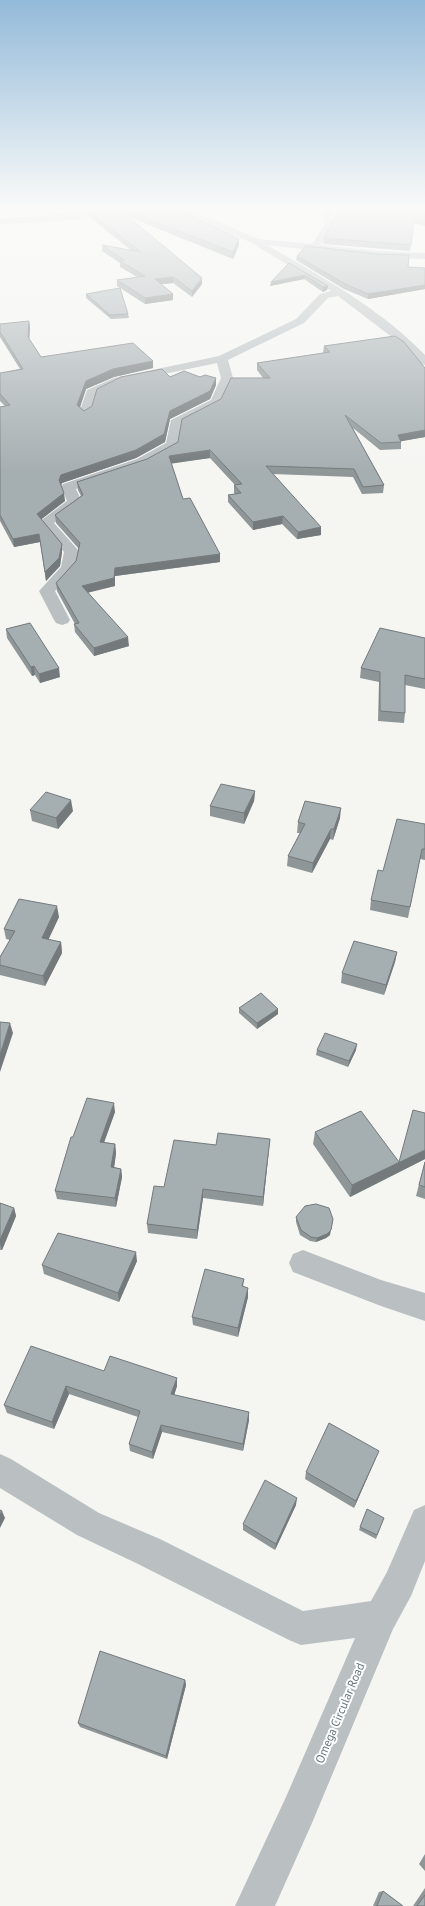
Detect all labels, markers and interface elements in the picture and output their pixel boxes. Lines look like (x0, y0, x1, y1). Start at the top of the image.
street label: Omega Circular Road (312, 1660, 367, 1765)

